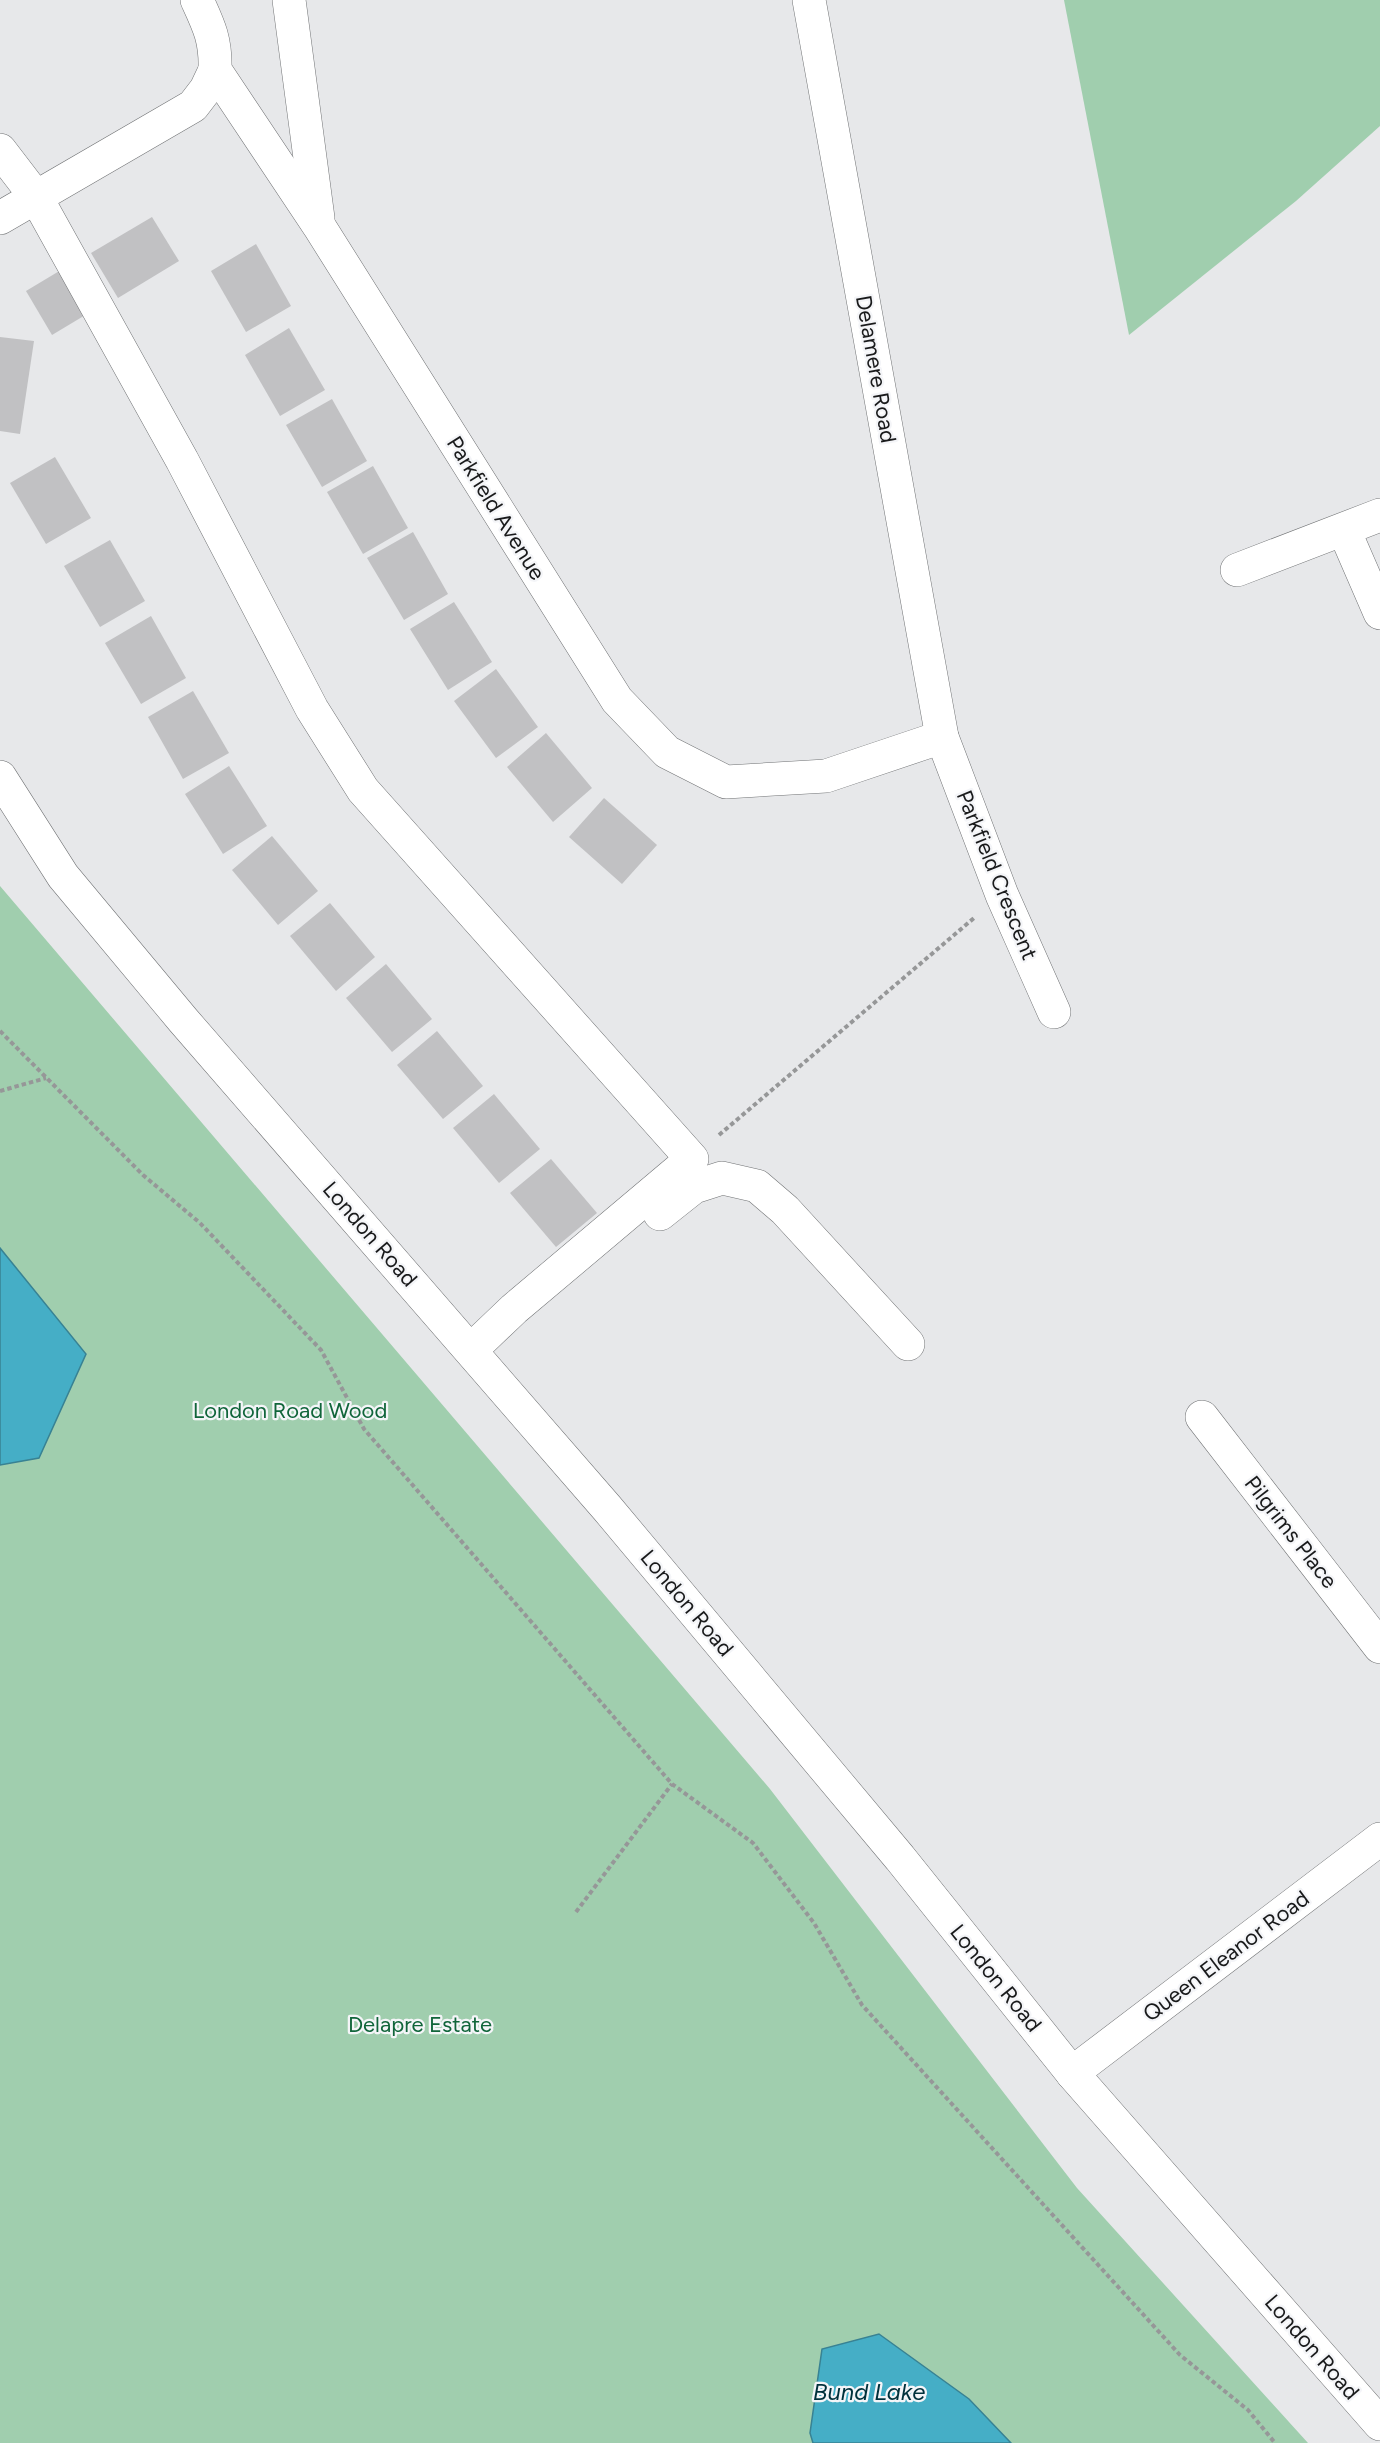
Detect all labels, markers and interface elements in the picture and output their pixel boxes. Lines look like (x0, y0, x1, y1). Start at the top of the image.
street label: Delamere Road (850, 293, 902, 445)
street label: Parkfield Avenue (441, 431, 551, 585)
street label: Parkfield Crescent (951, 786, 1043, 964)
street label: London Road (317, 1176, 423, 1292)
park label: London Road Wood (193, 1397, 387, 1424)
street label: Pilgrims Place (1239, 1470, 1343, 1594)
street label: London Road (635, 1544, 739, 1662)
street label: Queen Eleanor Road (1138, 1885, 1314, 2027)
street label: London Road (944, 1919, 1048, 2037)
park label: Delapre Estate (348, 2011, 492, 2038)
street label: London Road (1259, 2289, 1365, 2405)
water label: Bund Lake (813, 2377, 925, 2406)

